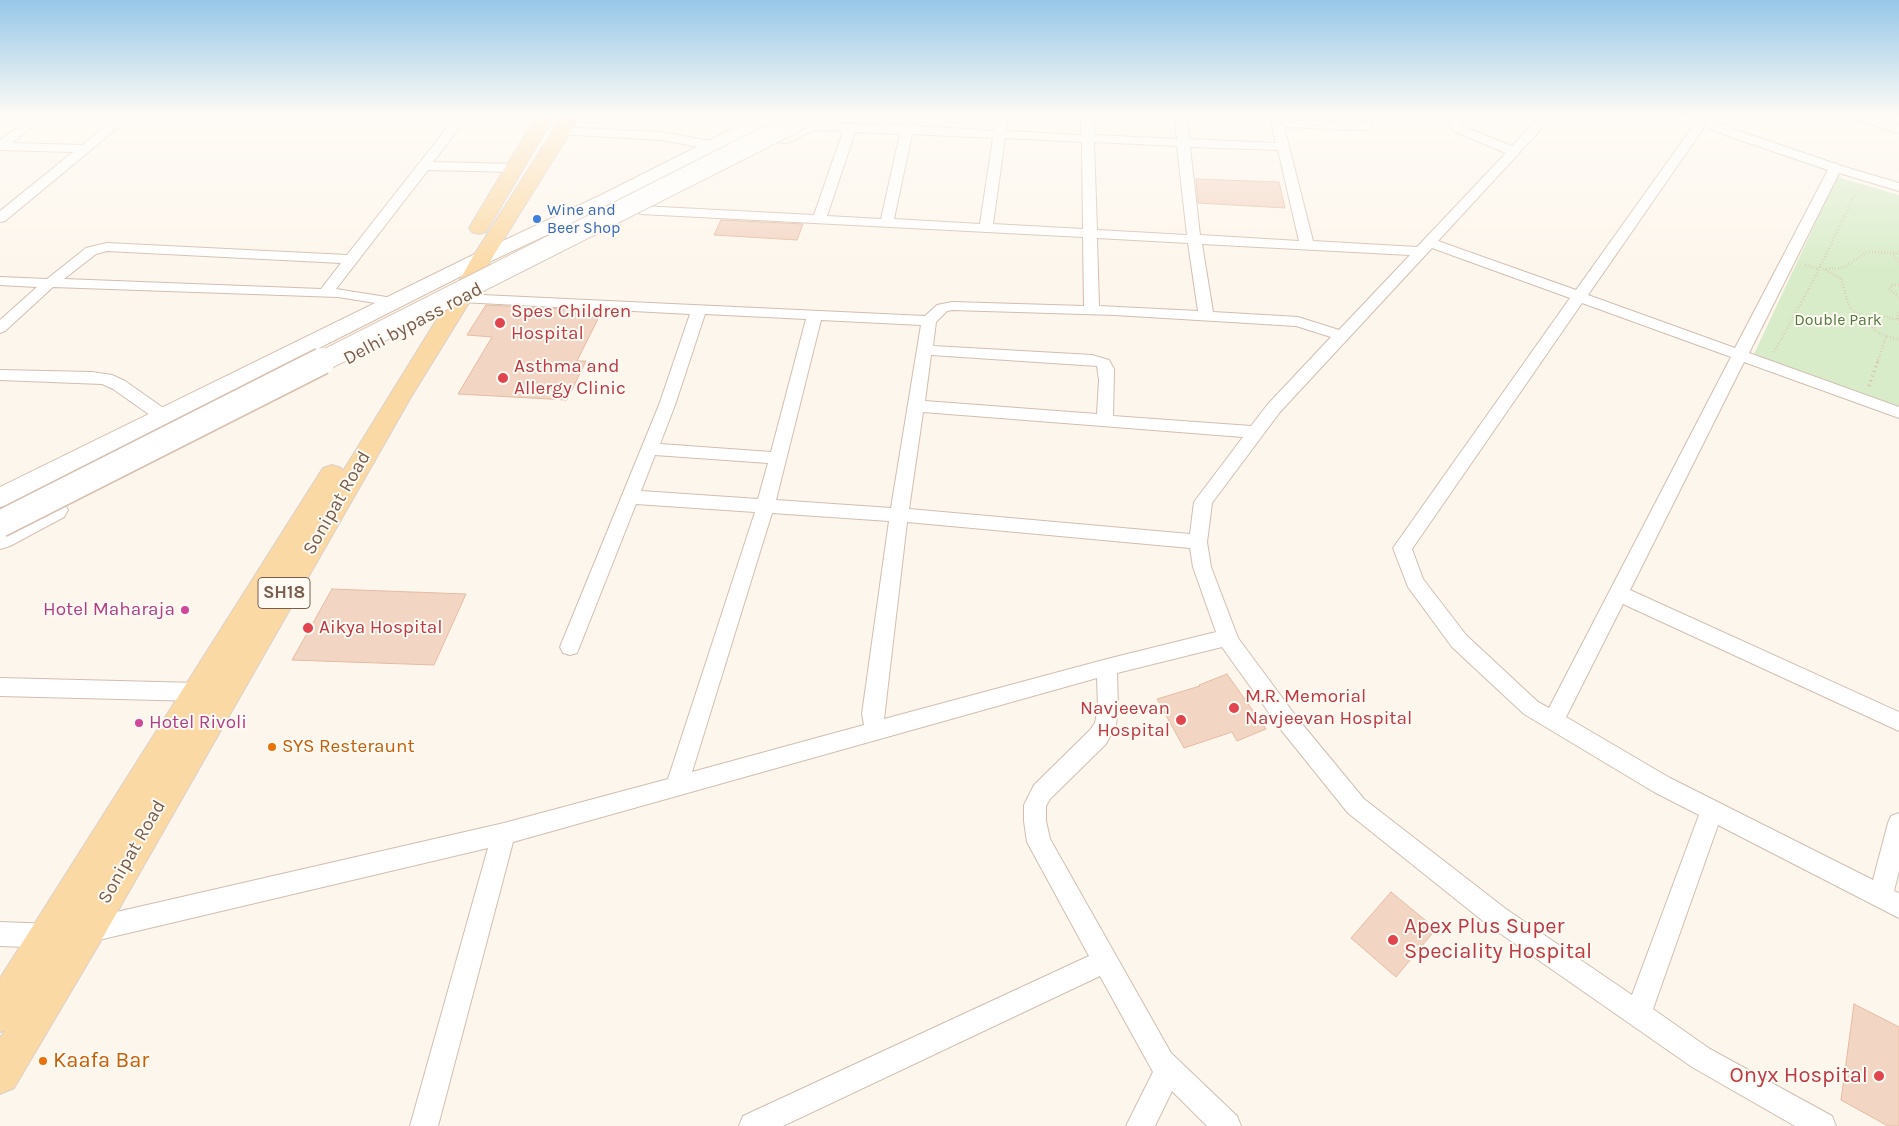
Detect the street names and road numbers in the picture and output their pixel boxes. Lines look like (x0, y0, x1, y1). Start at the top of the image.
street label: Delhi bypass road (339, 278, 487, 370)
street label: Sonipat Road (298, 447, 376, 559)
road number: SH18 (258, 578, 310, 608)
street label: Sonipat Road (93, 796, 171, 908)

